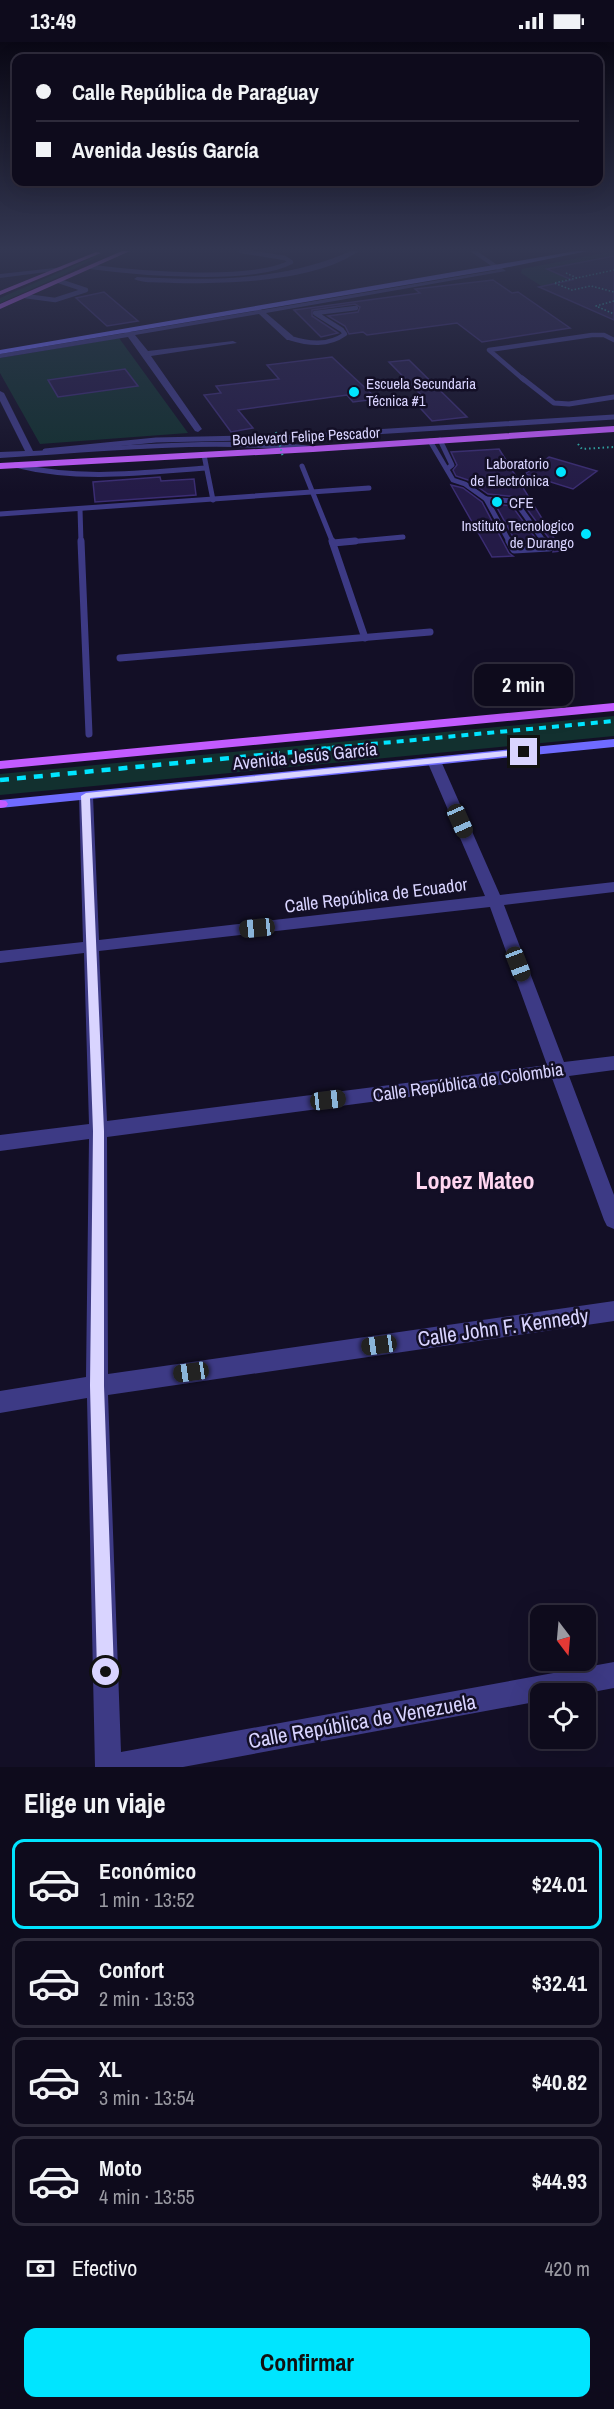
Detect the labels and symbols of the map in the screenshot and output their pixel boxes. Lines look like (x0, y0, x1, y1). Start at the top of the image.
place label: Escuela Secundaria Técnica #1 (366, 373, 476, 411)
marker: Escuela Secundaria Técnica #1 (347, 385, 361, 399)
street label: Boulevard Felipe Pescador (232, 422, 380, 450)
place label: Laboratorio de Electrónica (470, 453, 549, 491)
marker: Laboratorio de Electrónica (554, 465, 568, 479)
place label: CFE (509, 492, 534, 513)
marker: CFE (490, 495, 504, 509)
place label: Instituto Tecnologico de Durango (461, 515, 574, 553)
marker: Instituto Tecnologico de Durango (579, 527, 593, 541)
callout: 2 min (474, 665, 574, 707)
street label: Avenida Jesús García (231, 736, 378, 776)
route end (510, 738, 537, 765)
car (444, 801, 476, 841)
street label: Calle República de Ecuador (283, 871, 469, 919)
car (238, 917, 276, 939)
car (503, 944, 533, 984)
street label: Calle República de Colombia (371, 1056, 565, 1108)
car (309, 1089, 347, 1111)
district label: Lopez Mateo (415, 1164, 535, 1196)
street label: Calle John F. Kennedy (416, 1301, 591, 1353)
car (360, 1334, 398, 1356)
car (172, 1361, 210, 1383)
north arrow (530, 1605, 596, 1671)
route start (92, 1658, 119, 1685)
street label: Calle República de Venezuela (246, 1687, 479, 1755)

